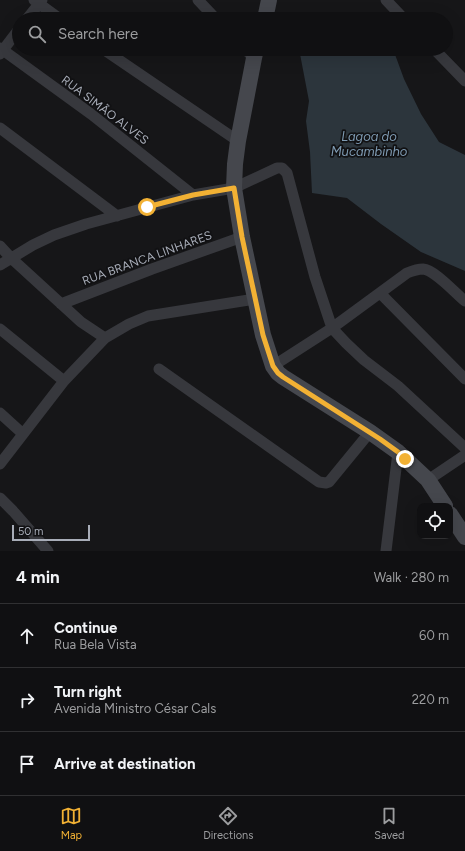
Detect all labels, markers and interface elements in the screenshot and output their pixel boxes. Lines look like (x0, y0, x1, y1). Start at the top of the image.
search box (12, 12, 453, 56)
icon: search (26, 23, 48, 45)
text: Search here (58, 25, 138, 43)
street label: RUA SIMÃO ALVES (59, 73, 151, 147)
water label: Lagoa do Mucambinho (331, 129, 408, 159)
route start (138, 198, 156, 216)
street label: RUA BRANCA LINHARES (80, 228, 214, 288)
route end (396, 450, 414, 468)
map controls (417, 503, 453, 539)
button: locate (417, 503, 453, 539)
scale bar (12, 523, 90, 542)
text: 50 m (18, 525, 43, 538)
text: 4 min (16, 567, 60, 587)
text: Walk · 280 m (374, 570, 449, 585)
text: Continue (54, 619, 117, 637)
icon: ahead (16, 625, 38, 647)
text: 60 m (419, 628, 449, 643)
text: Rua Bela Vista (54, 637, 137, 652)
text: Turn right (54, 683, 122, 701)
icon: right (16, 689, 38, 711)
text: 220 m (412, 692, 449, 707)
text: Avenida Ministro César Cals (54, 701, 216, 716)
icon: arrive (16, 753, 38, 775)
text: Arrive at destination (54, 755, 195, 773)
tab: Map (60, 805, 82, 842)
tab: Directions (203, 805, 253, 842)
tab: Saved (374, 805, 405, 842)

